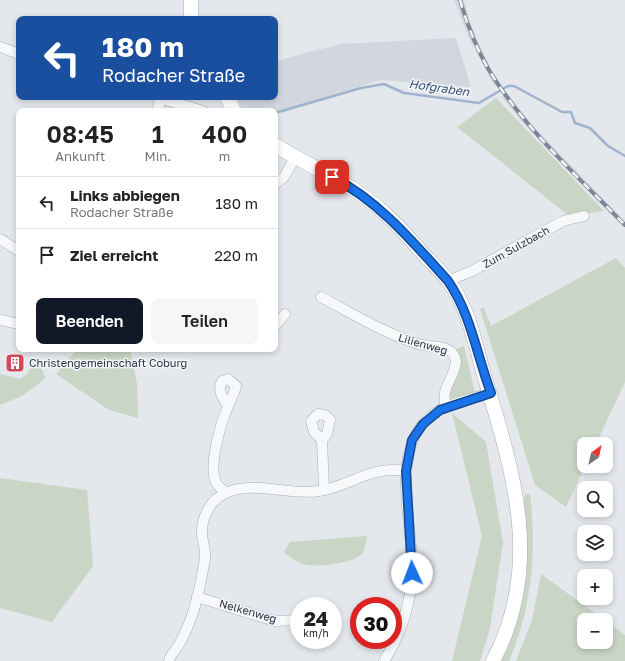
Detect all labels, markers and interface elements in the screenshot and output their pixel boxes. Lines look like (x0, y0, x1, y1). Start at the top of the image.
text: 180 m (102, 30, 184, 63)
icon: left (36, 32, 88, 84)
text: Rodacher Straße (102, 64, 245, 86)
water label: Hofgraben (408, 76, 471, 99)
text: 08:45 (47, 119, 114, 148)
text: 1 (152, 119, 164, 148)
text: 400 (202, 119, 247, 148)
text: Ankunft (55, 148, 105, 164)
text: Min. (144, 148, 171, 164)
text: m (219, 148, 230, 164)
pin (315, 160, 349, 194)
icon: arrive (321, 166, 343, 188)
text: Links abbiegen (70, 186, 180, 204)
icon: left (36, 192, 58, 214)
text: 180 m (215, 194, 258, 212)
text: Rodacher Straße (70, 204, 173, 220)
street label: Zum Sulzbach (480, 223, 551, 270)
icon: arrive (36, 244, 58, 266)
text: Ziel erreicht (70, 246, 158, 264)
text: 220 m (214, 246, 258, 264)
button: Beenden (36, 298, 143, 344)
button: Teilen (151, 298, 258, 344)
street label: Lilienweg (397, 330, 449, 357)
building icon: Christengemeinschaft Coburg (4, 352, 26, 374)
place label: Christengemeinschaft Coburg (29, 356, 187, 369)
north arrow (577, 437, 613, 473)
map controls (577, 437, 613, 649)
button: search (577, 481, 613, 517)
button: layers (577, 525, 613, 561)
position arrow (391, 552, 433, 594)
button: + (577, 569, 613, 605)
street label: Nelkenweg (218, 596, 278, 625)
speed limit sign: 30 (350, 597, 402, 649)
text: 24 (304, 606, 328, 630)
button: − (577, 613, 613, 649)
text: km/h (303, 627, 329, 639)

